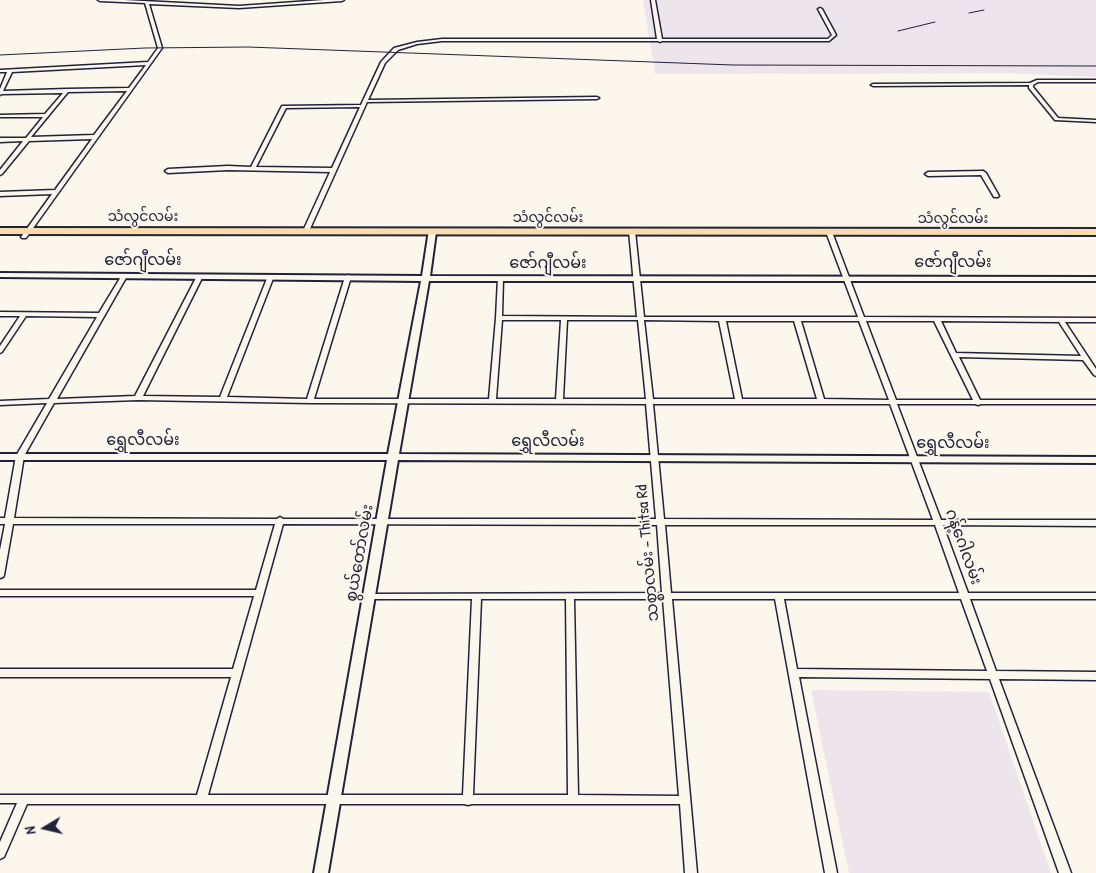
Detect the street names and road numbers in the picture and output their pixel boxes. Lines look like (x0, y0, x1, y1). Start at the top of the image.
street label: သံလွင်လမ်း (108, 209, 178, 225)
street label: သံလွင်လမ်း (513, 210, 583, 226)
street label: သံလွင်လမ်း (918, 211, 988, 227)
street label: ဇော်ဂျီလမ်း (104, 251, 182, 271)
street label: ဇော်ဂျီလမ်း (914, 253, 992, 273)
street label: ဇော်ဂျီလမ်း (509, 254, 587, 274)
street label: ရွှေလီလမ်း (106, 431, 180, 451)
street label: ရွှေလီလမ်း (511, 432, 585, 452)
street label: ရွှေလီလမ်း (916, 434, 990, 454)
street label: သစ္စာလမ်း - Thitsa Rd (632, 484, 664, 622)
street label: စွယ်တော်လမ်း (342, 503, 378, 603)
street label: ဂန့်ဂေါလမ်း (940, 507, 986, 587)

